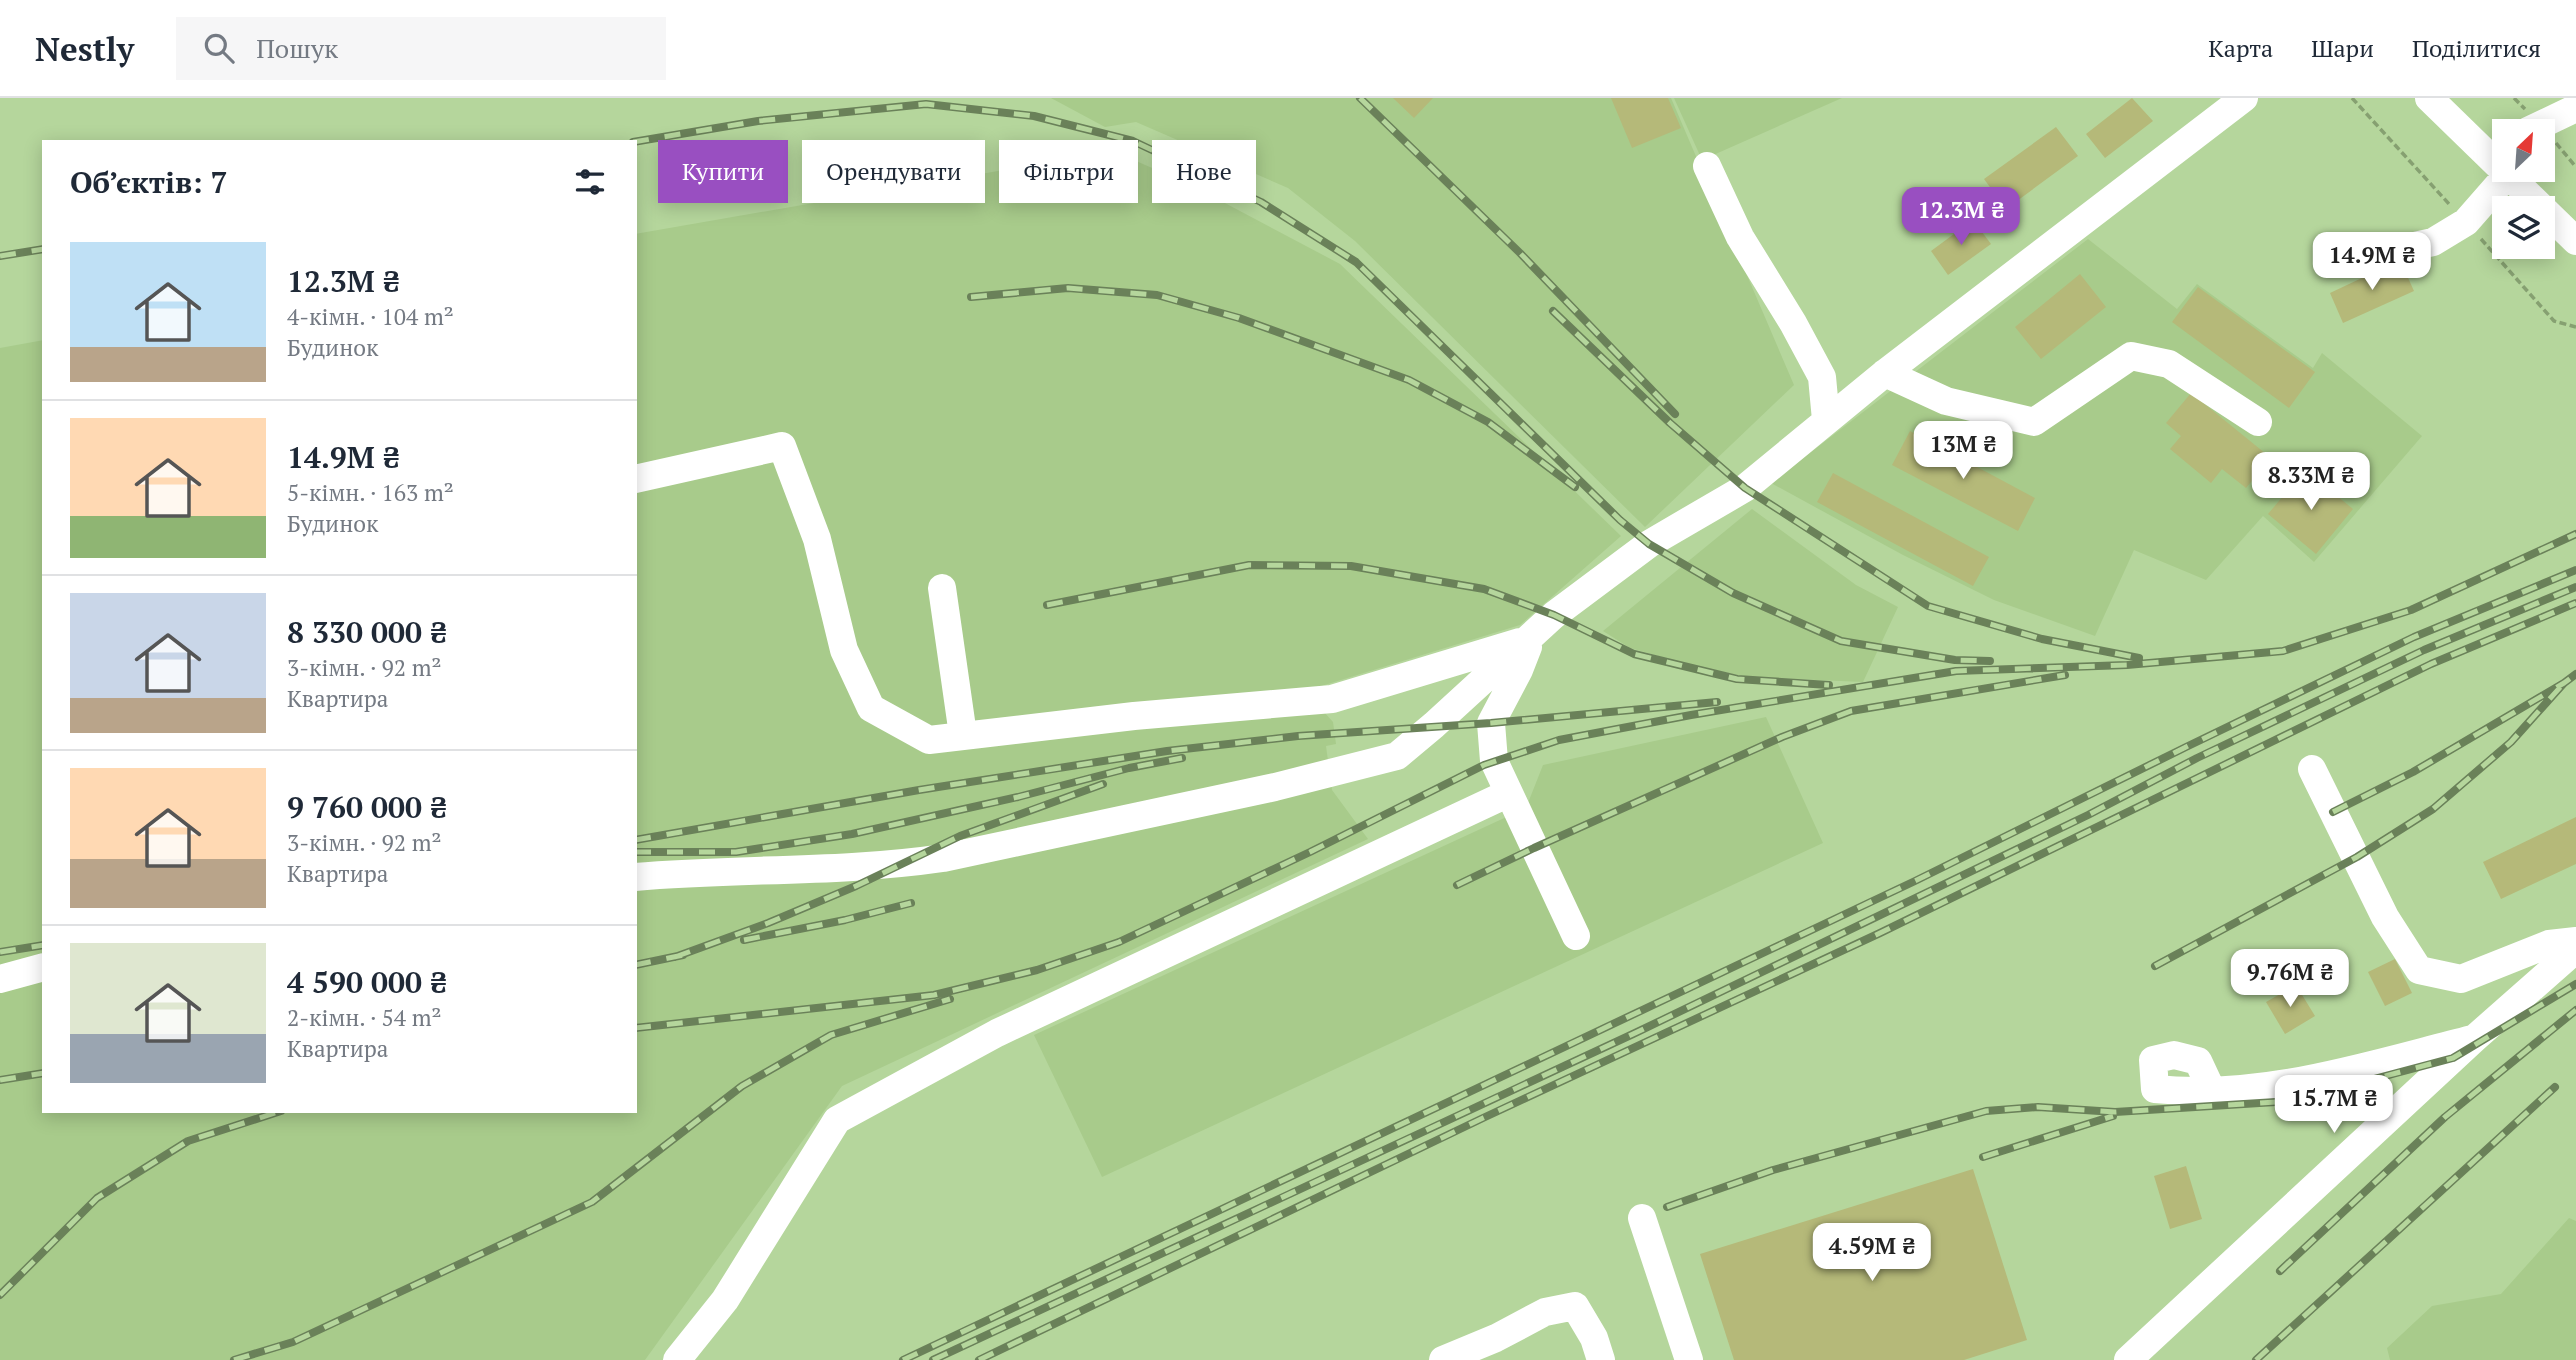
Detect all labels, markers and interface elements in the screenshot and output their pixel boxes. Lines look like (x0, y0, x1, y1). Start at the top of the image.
search box (176, 17, 666, 80)
text: Nestly (35, 27, 134, 70)
icon: search (200, 29, 238, 67)
text: Пошук (256, 31, 338, 65)
text: Карта (2208, 32, 2273, 64)
text: Шари (2311, 32, 2374, 64)
text: Поділитися (2412, 32, 2541, 64)
north arrow (2492, 119, 2555, 182)
map controls (2492, 119, 2555, 259)
chip: Купити (658, 140, 788, 203)
chip: Орендувати (802, 140, 985, 203)
chip: Фільтри (999, 140, 1138, 203)
chip: Нове (1152, 140, 1256, 203)
text: Об’єктів: 7 (70, 162, 227, 202)
icon: filters (571, 163, 609, 201)
pin: 12.3M ₴ (1896, 188, 2026, 247)
text: 12.3M ₴ (1918, 194, 2004, 225)
button: layers (2492, 196, 2555, 259)
pin: 14.9M ₴ (2307, 232, 2437, 292)
text: 14.9M ₴ (2329, 239, 2415, 270)
text: 12.3M ₴ (287, 261, 400, 301)
icon: home (126, 270, 210, 354)
text: 4-кімн. · 104 m² (287, 301, 454, 332)
text: Будинок (287, 332, 378, 363)
pin: 13M ₴ (1914, 422, 2012, 481)
text: 13M ₴ (1930, 428, 1996, 459)
text: 14.9M ₴ (287, 437, 400, 477)
icon: home (126, 446, 210, 530)
pin: 8.33M ₴ (2246, 452, 2376, 512)
text: 8.33M ₴ (2268, 459, 2354, 490)
text: 5-кімн. · 163 m² (287, 477, 454, 508)
text: Будинок (287, 508, 378, 539)
text: 8 330 000 ₴ (287, 612, 447, 652)
icon: home (126, 621, 210, 705)
text: 3-кімн. · 92 m² (287, 652, 441, 683)
text: Квартира (287, 683, 388, 714)
text: 9 760 000 ₴ (287, 787, 447, 827)
icon: home (126, 796, 210, 880)
text: 3-кімн. · 92 m² (287, 827, 441, 858)
text: Квартира (287, 858, 388, 889)
pin: 9.76M ₴ (2225, 950, 2355, 1009)
text: 9.76M ₴ (2247, 956, 2333, 987)
text: 4 590 000 ₴ (287, 962, 447, 1002)
icon: home (126, 971, 210, 1055)
text: 2-кімн. · 54 m² (287, 1002, 441, 1033)
text: Квартира (287, 1033, 388, 1064)
pin: 15.7M ₴ (2269, 1076, 2399, 1135)
text: 15.7M ₴ (2291, 1082, 2377, 1113)
pin: 4.59M ₴ (1807, 1224, 1937, 1283)
text: 4.59M ₴ (1829, 1230, 1915, 1261)

